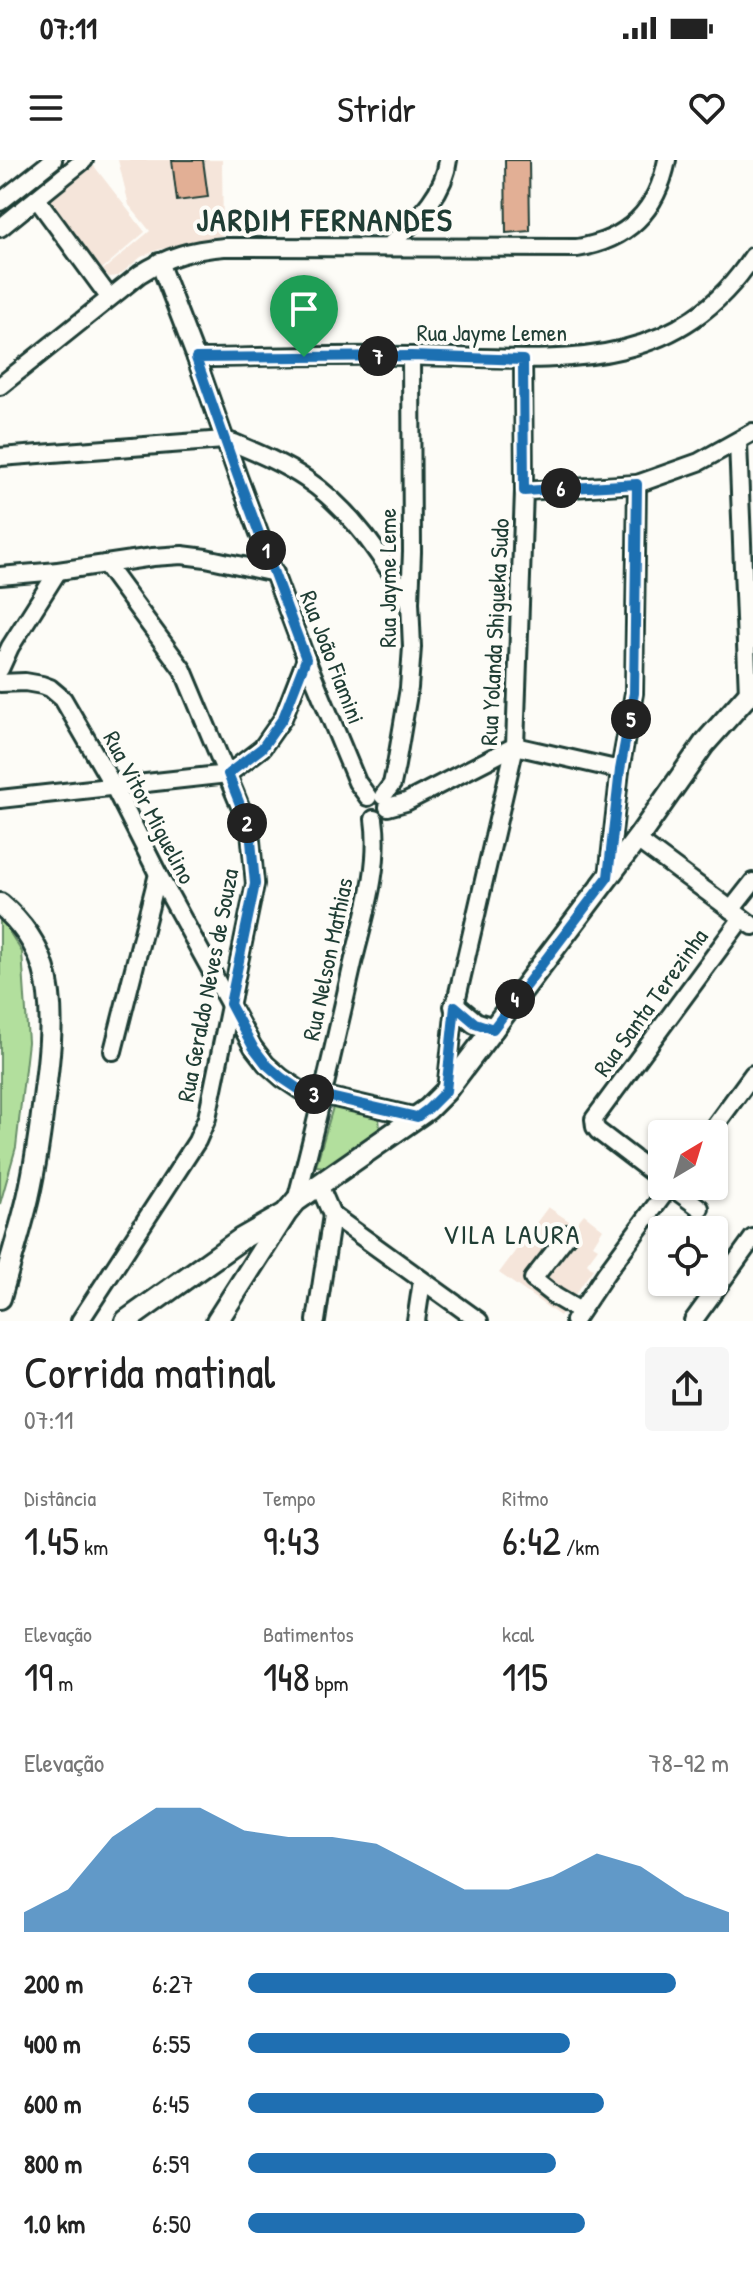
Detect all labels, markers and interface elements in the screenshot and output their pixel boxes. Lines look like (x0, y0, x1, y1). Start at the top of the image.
text: 07:11 (40, 8, 97, 48)
text: Stridr (337, 84, 416, 133)
icon: menu (24, 86, 68, 130)
icon: heart (685, 86, 729, 130)
district label: JARDIM FERNANDES (196, 198, 454, 241)
pin (270, 275, 338, 357)
icon: arrive (282, 287, 326, 331)
street label: Rua Jayme Lemen (417, 316, 567, 348)
pin: 7 (358, 336, 398, 376)
text: 7 (373, 341, 383, 371)
pin: 6 (541, 468, 581, 508)
text: 6 (557, 473, 565, 503)
street label: Rua Jayme Leme (371, 508, 403, 648)
street label: Rua Yolanda Shigueka Sudo (472, 517, 516, 746)
pin: 1 (246, 530, 286, 570)
text: 1 (262, 535, 270, 565)
street label: Rua João Fiamini (293, 586, 373, 728)
pin: 5 (611, 699, 651, 739)
text: 5 (626, 704, 636, 734)
street label: Rua Vitor Miguelino (96, 725, 204, 889)
pin: 2 (227, 803, 267, 843)
text: 2 (242, 808, 252, 838)
street label: Rua Geraldo Neves de Souza (169, 866, 245, 1104)
street label: Rua Nelson Mathias (294, 875, 360, 1043)
street label: Rua Santa Terezinha (585, 922, 715, 1082)
pin: 4 (495, 979, 535, 1019)
text: 4 (511, 984, 519, 1014)
pin: 3 (294, 1074, 334, 1114)
text: 3 (309, 1079, 319, 1109)
north arrow (648, 1120, 728, 1200)
map controls (648, 1120, 728, 1296)
district label: VILA LAURA (443, 1215, 581, 1253)
button: locate (648, 1216, 728, 1296)
text: Corrida matinal (24, 1342, 275, 1402)
button: share (645, 1347, 729, 1431)
text: 07:11 (24, 1402, 73, 1437)
text: Distância (24, 1483, 96, 1513)
text: Tempo (263, 1483, 315, 1513)
text: Ritmo (502, 1483, 548, 1513)
text: 1.45 (24, 1513, 79, 1567)
text: 9:43 (263, 1513, 320, 1567)
text: 6:42 (502, 1513, 561, 1567)
text: km (79, 1532, 108, 1562)
text: /km (561, 1532, 599, 1562)
text: Elevação (24, 1619, 92, 1649)
text: Batimentos (263, 1619, 354, 1649)
text: kcal (502, 1619, 534, 1649)
text: 19 (24, 1649, 53, 1703)
text: 148 (263, 1649, 310, 1703)
text: 115 (502, 1649, 548, 1703)
text: m (53, 1668, 73, 1698)
text: bpm (310, 1668, 348, 1698)
text: Elevação (24, 1745, 104, 1780)
text: 78–92 m (649, 1745, 729, 1780)
text: 200 m (24, 1966, 83, 2001)
text: 6:27 (152, 1966, 193, 2001)
text: 400 m (24, 2026, 81, 2061)
text: 6:55 (152, 2026, 190, 2061)
text: 600 m (24, 2086, 81, 2121)
text: 6:45 (152, 2086, 189, 2121)
text: 800 m (24, 2146, 82, 2181)
text: 6:59 (152, 2146, 189, 2181)
text: 1.0 km (24, 2206, 85, 2241)
text: 6:50 (152, 2206, 191, 2241)

